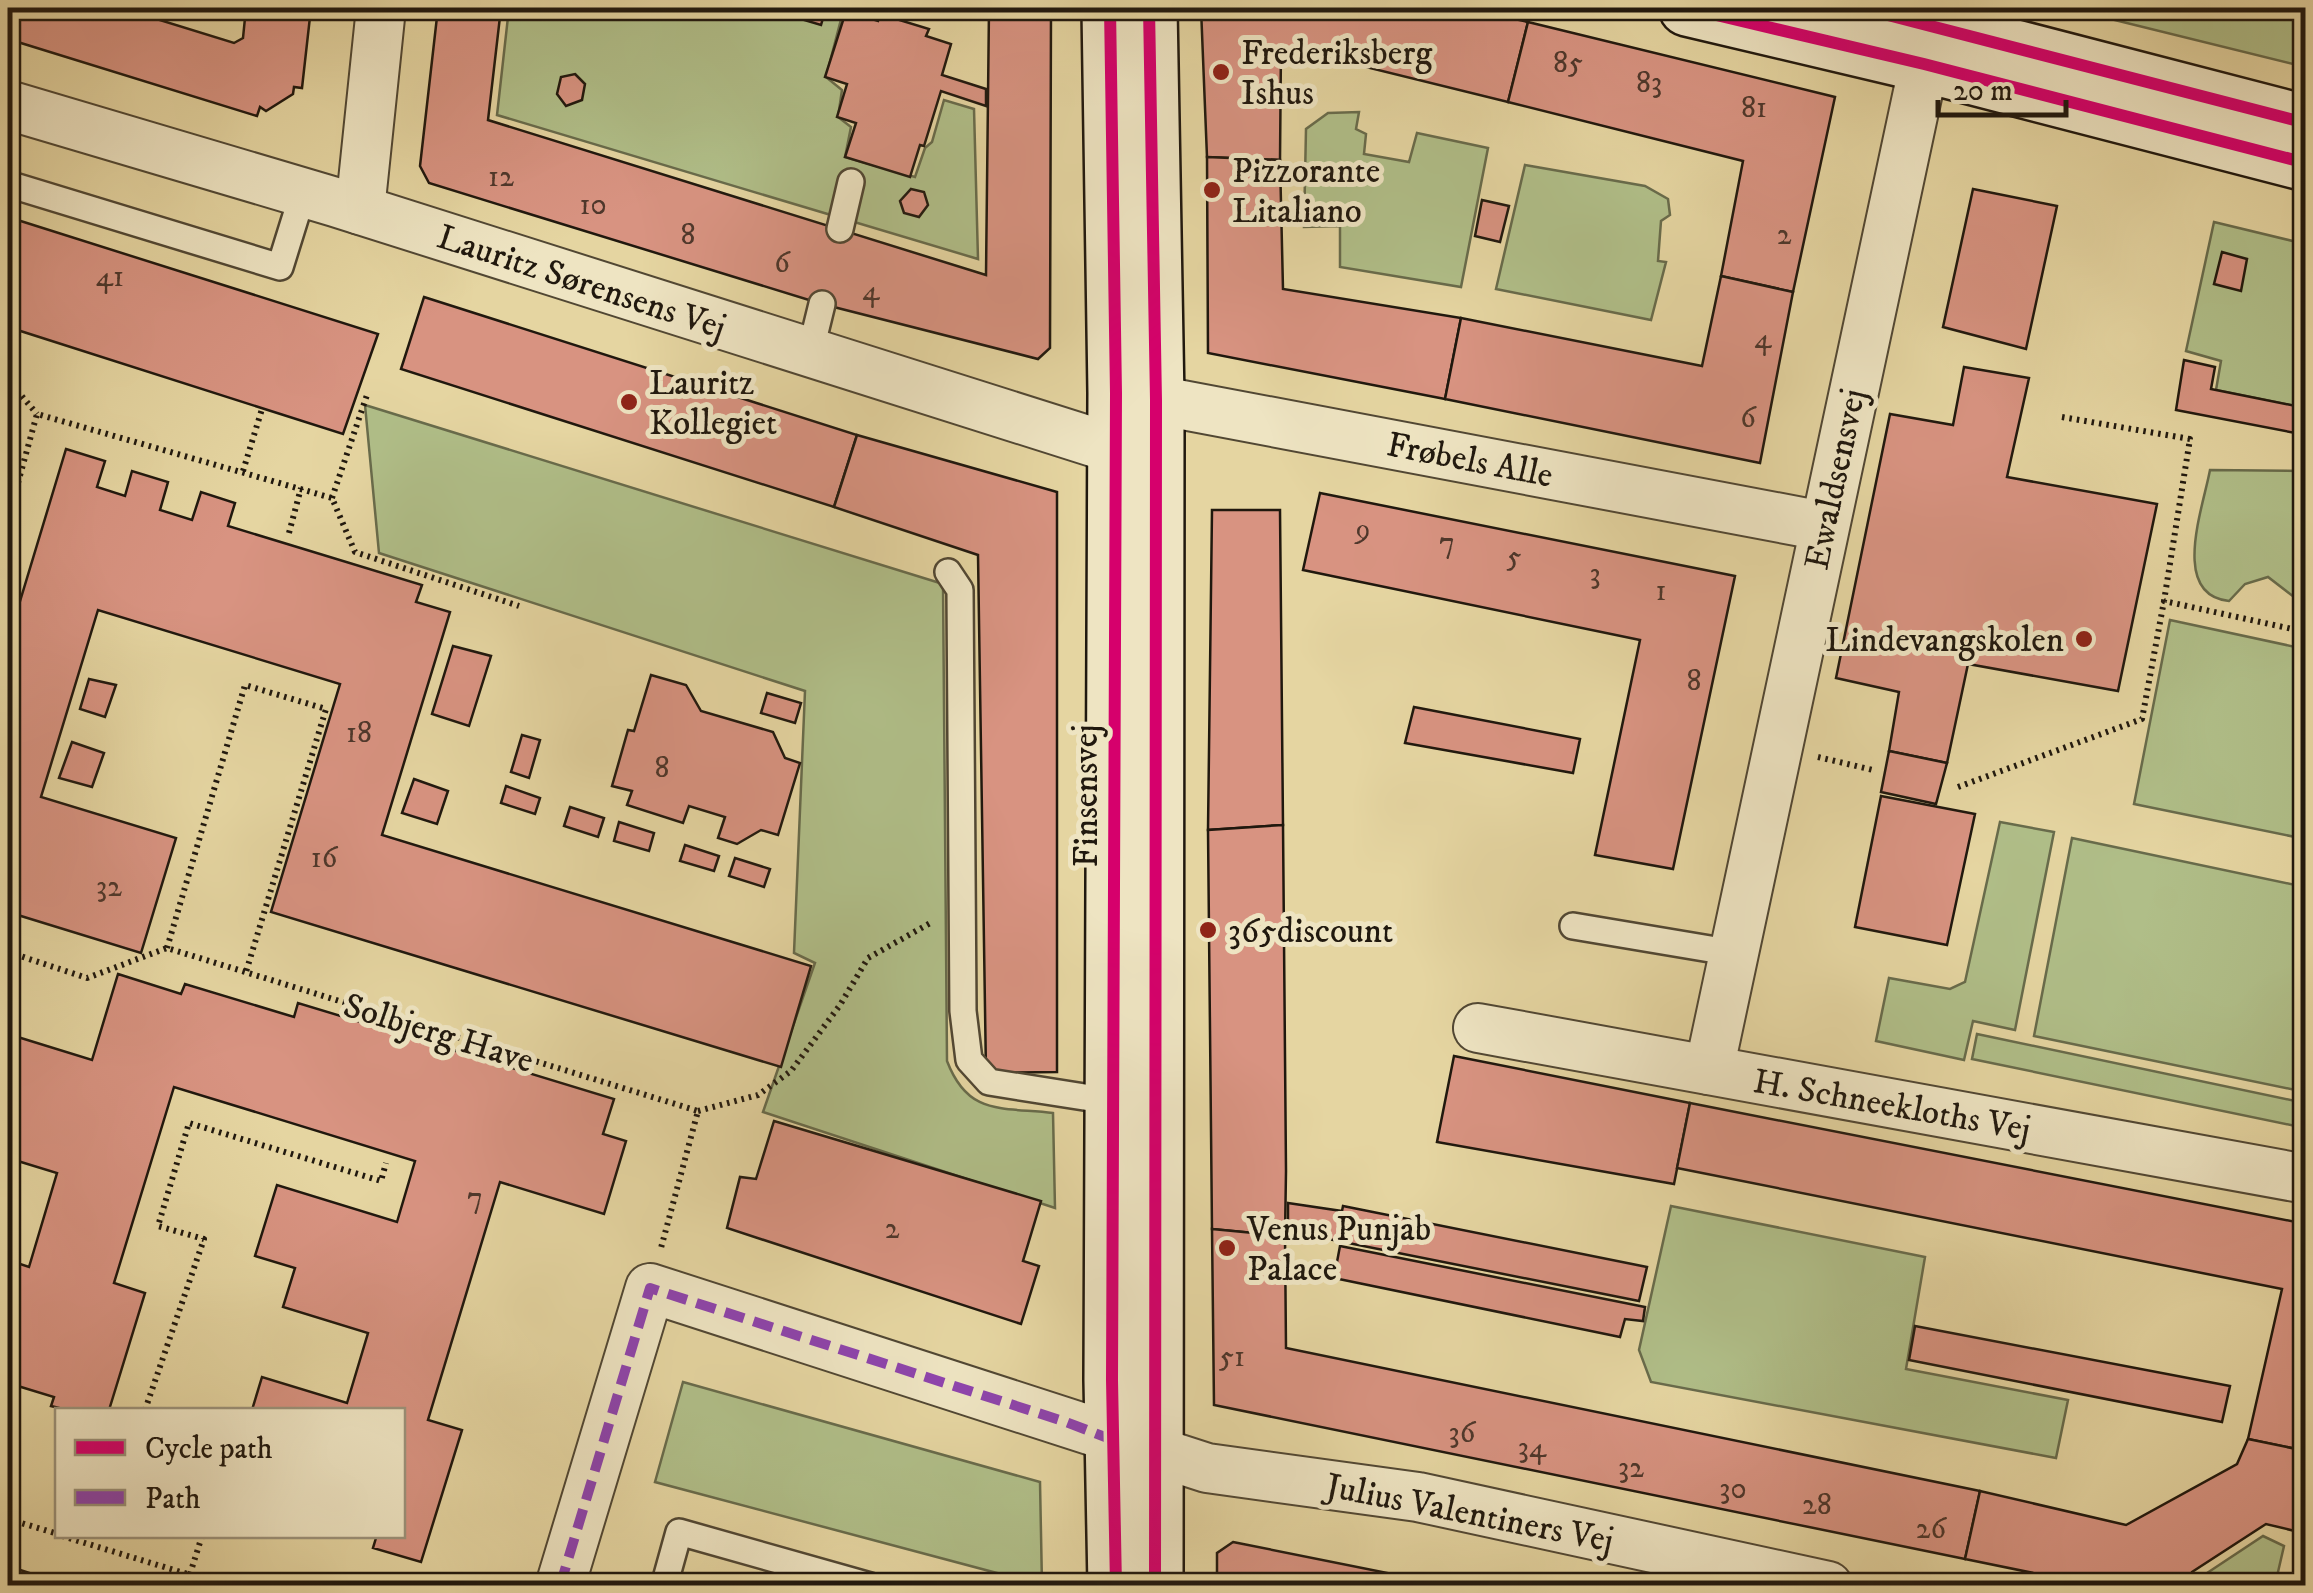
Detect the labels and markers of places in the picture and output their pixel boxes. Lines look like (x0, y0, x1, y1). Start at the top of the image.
place label: Frederiksberg Ishus (1241, 32, 1433, 116)
marker: Frederiksberg Ishus (1210, 61, 1232, 83)
place label: Pizzorante Litaliano (1232, 150, 1380, 234)
marker: Pizzorante Litaliano (1201, 179, 1223, 201)
place label: Lauritz Kollegiet (649, 362, 777, 446)
marker: Lauritz Kollegiet (618, 391, 640, 413)
place label: Lindevangskolen (1825, 619, 2064, 663)
marker: Lindevangskolen (2073, 628, 2095, 650)
place label: 365discount (1228, 910, 1393, 954)
marker: 365discount (1197, 919, 1219, 941)
place label: Venus Punjab Palace (1246, 1208, 1431, 1292)
marker: Venus Punjab Palace (1216, 1237, 1238, 1259)

